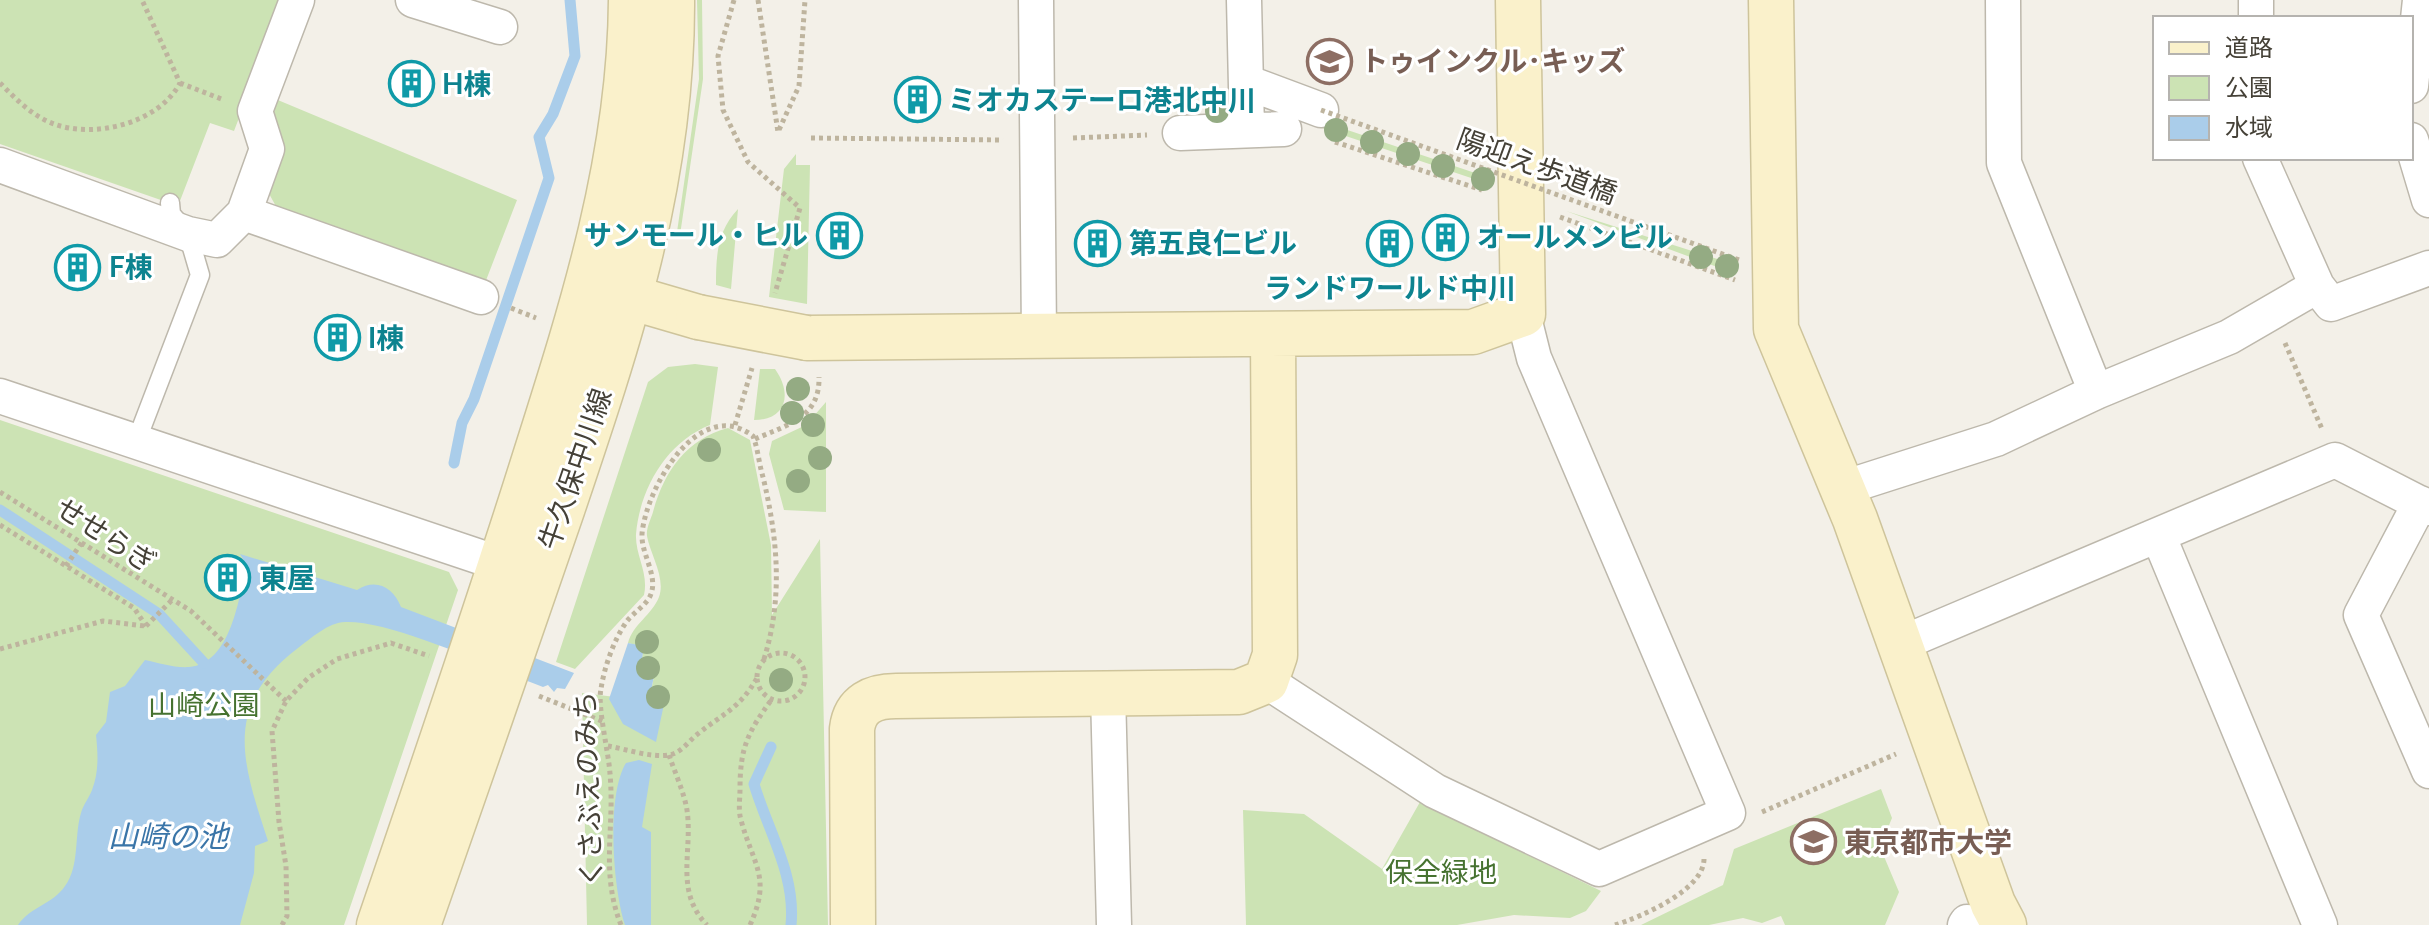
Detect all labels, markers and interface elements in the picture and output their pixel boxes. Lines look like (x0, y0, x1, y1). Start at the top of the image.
legend (2153, 16, 2413, 160)
text: 道路 (2225, 32, 2273, 61)
school or university icon: トゥインクル･キッズ (1305, 37, 1353, 85)
place label: トゥインクル･キッズ (1360, 43, 1625, 77)
building icon: H棟 (387, 60, 435, 108)
place label: H棟 (442, 66, 492, 100)
text: 公園 (2225, 72, 2273, 101)
building icon: ミオカステーロ港北中川 (893, 76, 941, 124)
place label: ミオカステーロ港北中川 (948, 82, 1256, 116)
text: 水域 (2225, 112, 2273, 141)
street label: 陽迎え歩道橋 (1453, 120, 1622, 210)
building icon: サンモール・ヒル (815, 211, 863, 259)
building icon: オールメンビル (1422, 213, 1470, 261)
place label: サンモール・ヒル (584, 217, 808, 251)
building icon: 第五良仁ビル (1074, 219, 1122, 267)
building icon: ランドワールド中川 (1366, 219, 1414, 267)
place label: オールメンビル (1477, 219, 1673, 253)
place label: 第五良仁ビル (1129, 225, 1297, 259)
building icon: F棟 (54, 243, 102, 291)
place label: F棟 (109, 249, 153, 283)
place label: ランドワールド中川 (1264, 270, 1516, 304)
building icon: I棟 (313, 314, 361, 362)
place label: I棟 (368, 320, 404, 354)
street label: 牛久保中川線 (531, 384, 617, 554)
street label: せせらぎ (50, 489, 163, 579)
building icon: 東屋 (204, 554, 252, 602)
place label: 東屋 (259, 560, 315, 594)
park label: 山崎公園 (148, 687, 260, 721)
street label: くさぶえのみち (567, 690, 607, 888)
water label: 山崎の池 (108, 817, 231, 853)
school or university icon: 東京都市大学 (1789, 818, 1837, 866)
place label: 東京都市大学 (1844, 824, 2012, 858)
park label: 保全緑地 (1385, 854, 1497, 888)

